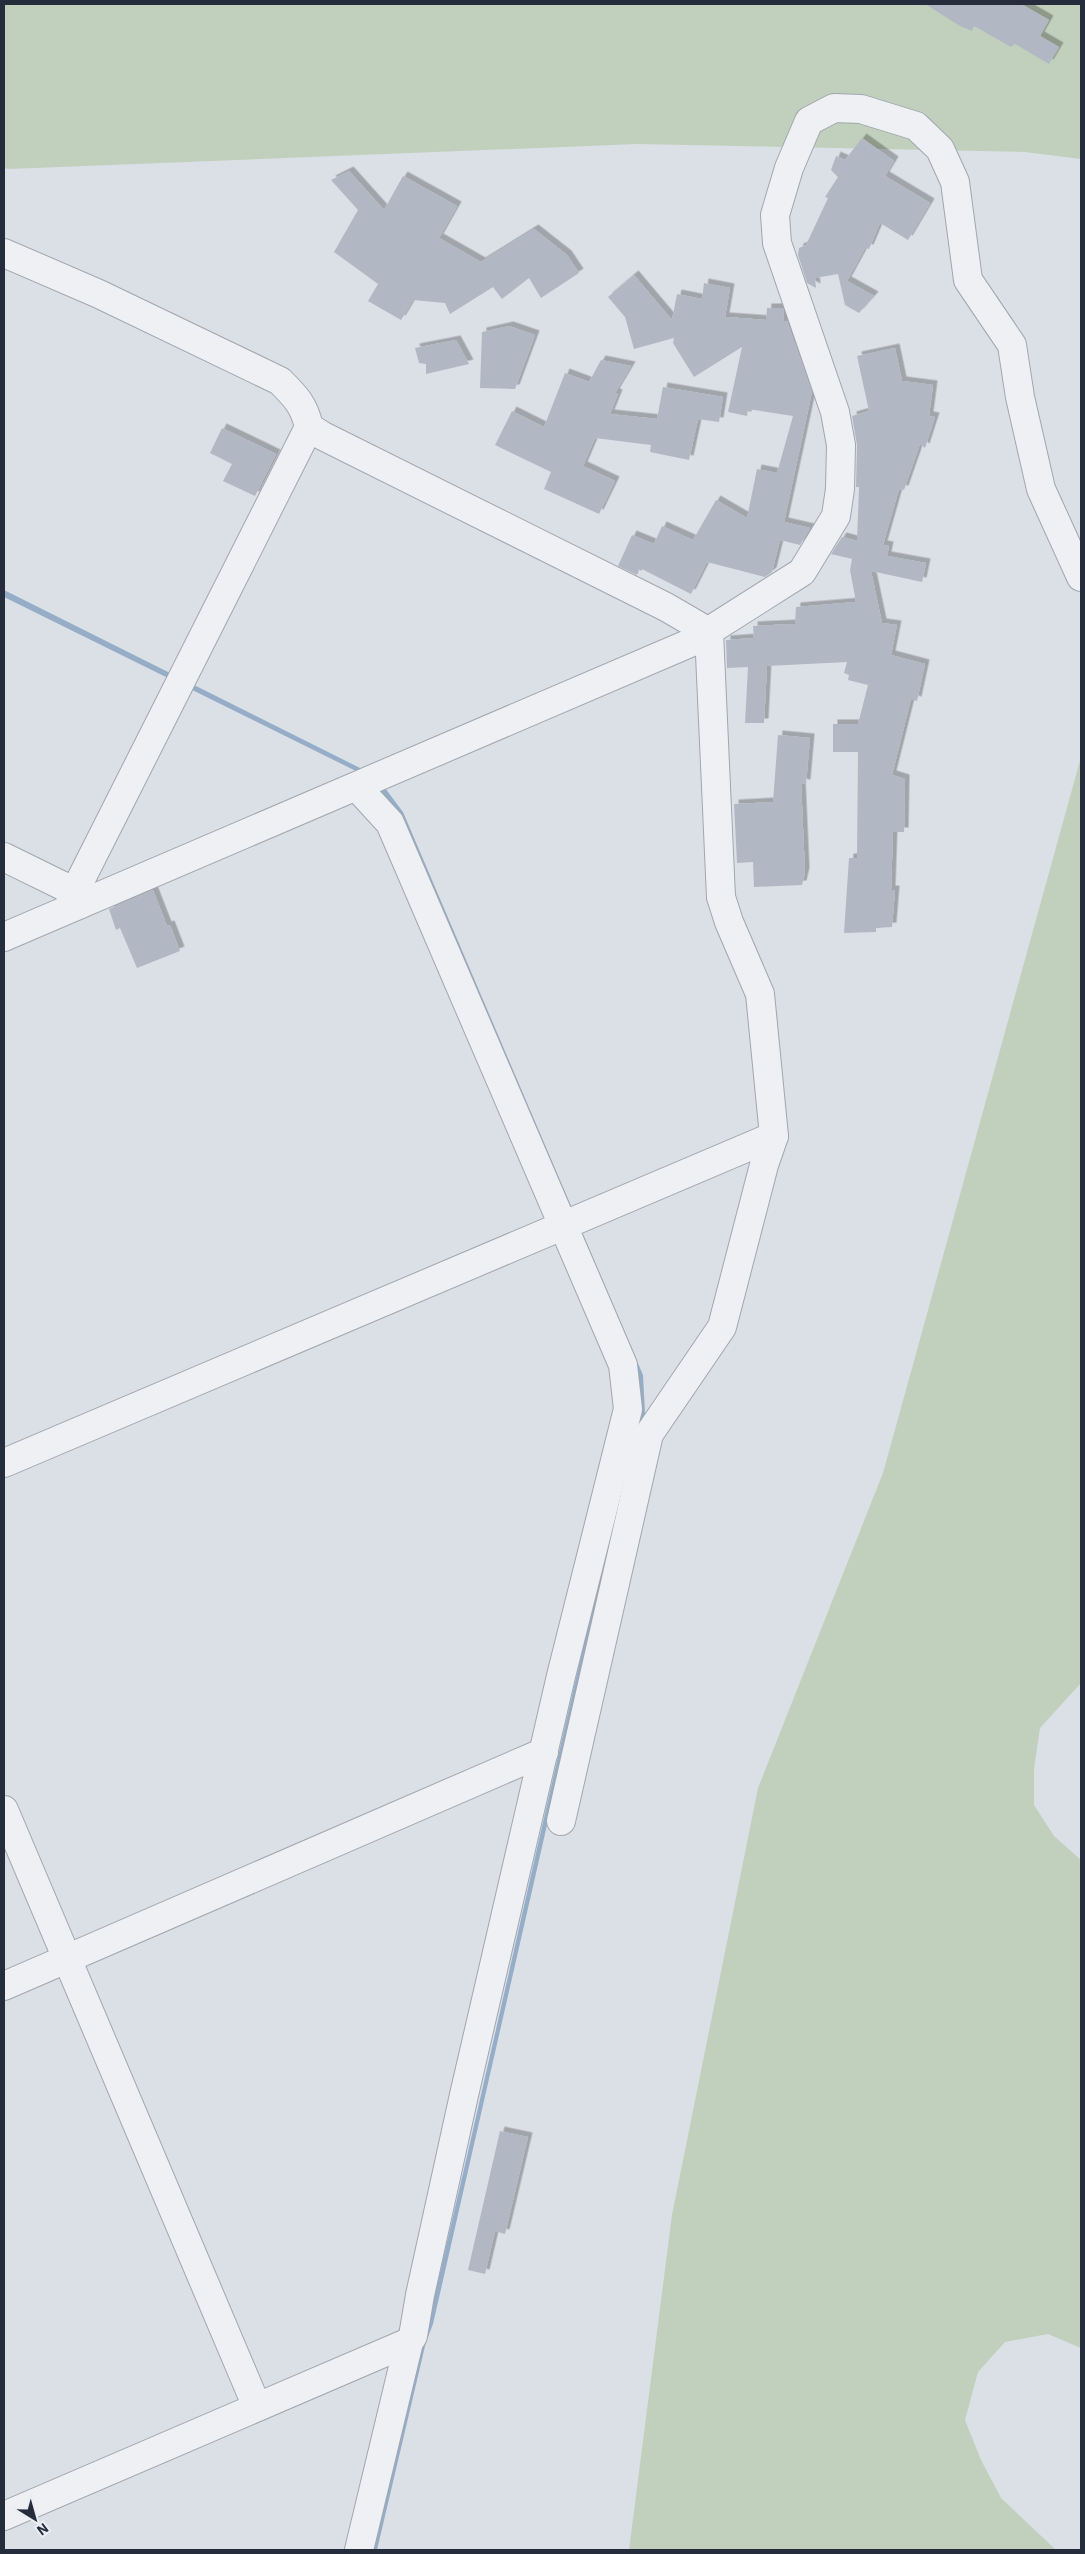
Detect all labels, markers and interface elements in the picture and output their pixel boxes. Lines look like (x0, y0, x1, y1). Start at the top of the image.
north arrow (10, 2494, 60, 2544)
text: N (33, 2519, 52, 2540)

